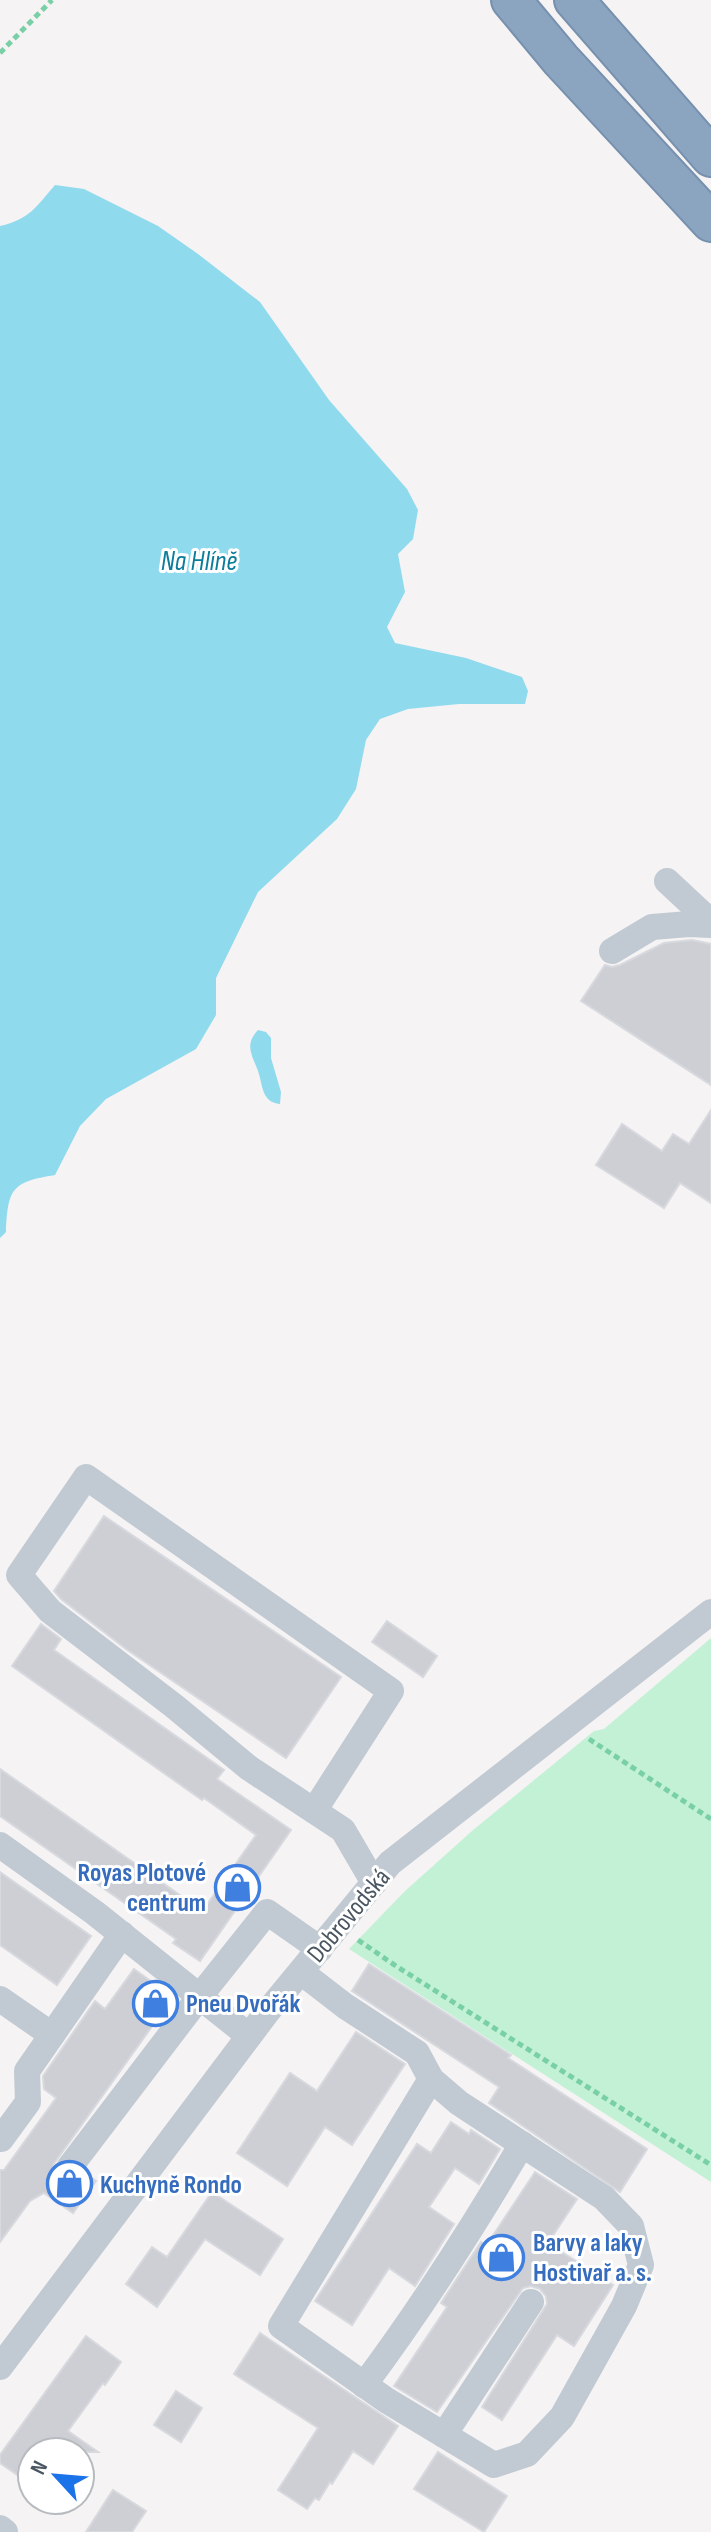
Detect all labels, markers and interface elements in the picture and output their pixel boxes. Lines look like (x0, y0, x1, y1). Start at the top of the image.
water label: Na Hlíně (161, 545, 237, 578)
place label: Royas Plotové centrum (78, 1858, 206, 1919)
shop icon: Royas Plotové centrum (213, 1863, 261, 1911)
street label: Dobrovodská (301, 1863, 397, 1969)
shop icon: Pneu Dvořák (131, 1979, 179, 2027)
place label: Pneu Dvořák (186, 1989, 300, 2020)
shop icon: Kuchyně Rondo (45, 2160, 93, 2208)
place label: Kuchyně Rondo (100, 2170, 242, 2201)
place label: Barvy a laky Hostivař a. s. (533, 2228, 652, 2289)
shop icon: Barvy a laky Hostivař a. s. (478, 2233, 526, 2281)
north arrow (16, 2436, 96, 2516)
text: N (25, 2457, 54, 2479)

